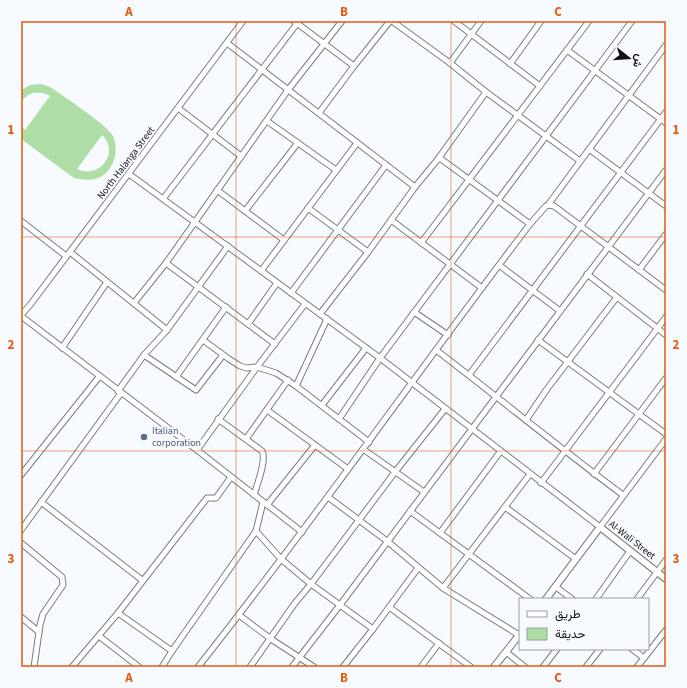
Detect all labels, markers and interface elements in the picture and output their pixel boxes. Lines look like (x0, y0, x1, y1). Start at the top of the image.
text: A (124, 3, 133, 21)
text: B (340, 3, 348, 21)
text: C (554, 3, 562, 21)
north arrow (609, 38, 649, 78)
text: ش (629, 52, 647, 69)
text: 1 (8, 121, 15, 139)
text: 1 (673, 121, 680, 139)
street label: North Halanga Street (94, 123, 158, 202)
text: 2 (8, 336, 15, 354)
text: 2 (673, 336, 680, 354)
place label: Italian corporation (152, 424, 201, 450)
marker: Italian corporation (139, 432, 149, 442)
street label: Al-Wali Street (606, 517, 659, 563)
text: 3 (8, 550, 15, 568)
text: 3 (673, 550, 680, 568)
legend (519, 598, 649, 650)
text: طريق (555, 606, 581, 623)
text: حديقة (555, 626, 585, 643)
text: A (124, 669, 133, 687)
text: B (340, 669, 348, 687)
text: C (554, 669, 562, 687)

